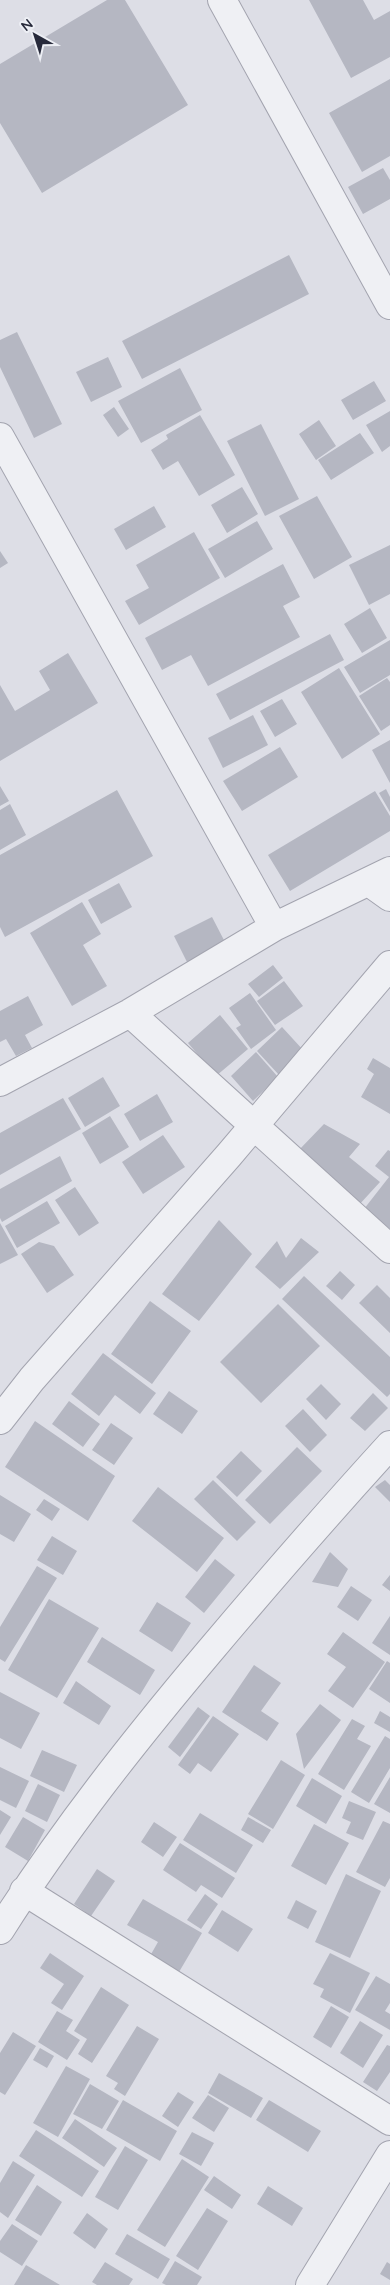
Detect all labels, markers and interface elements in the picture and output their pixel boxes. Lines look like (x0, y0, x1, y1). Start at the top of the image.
north arrow (10, 10, 60, 60)
text: N (17, 15, 36, 35)

